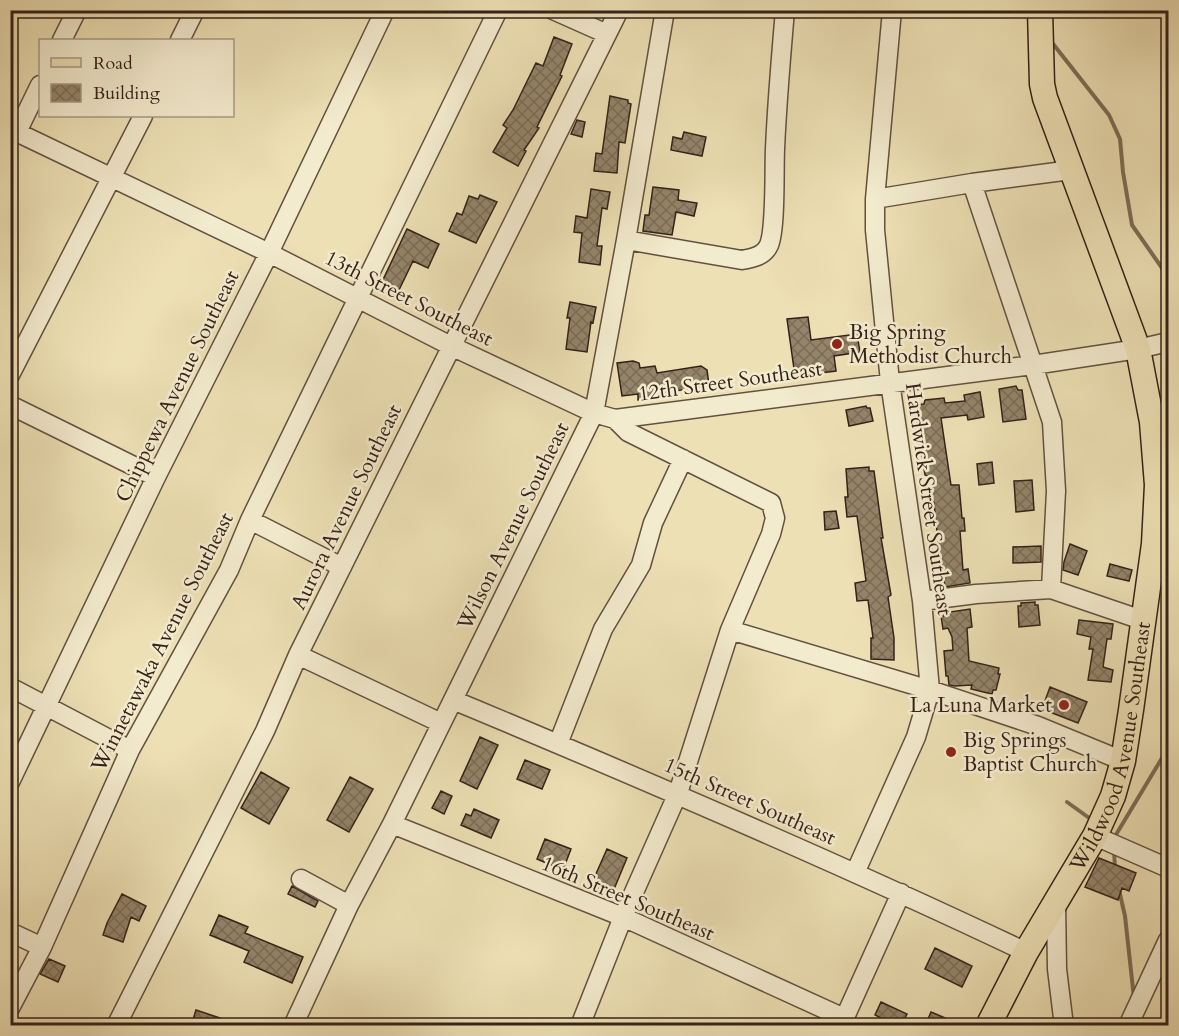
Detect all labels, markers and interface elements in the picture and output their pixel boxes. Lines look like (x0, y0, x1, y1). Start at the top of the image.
legend (39, 39, 234, 117)
text: Road (93, 51, 133, 76)
text: Building (93, 81, 161, 106)
street label: 13th Street Southeast (320, 243, 498, 354)
street label: Chippewa Avenue Southeast (109, 265, 246, 507)
place label: Big Spring Methodist Church (849, 318, 1013, 371)
marker: Big Spring Methodist Church (830, 337, 844, 351)
street label: 12th Street Southeast (636, 354, 824, 409)
street label: Hardwick Street Southeast (898, 381, 959, 618)
street label: Aurora Avenue Southeast (284, 399, 409, 615)
street label: Wilson Avenue Southeast (450, 417, 577, 636)
street label: Winnetawaka Avenue Southeast (84, 507, 241, 778)
street label: Wildwood Avenue Southeast (1063, 620, 1158, 878)
place label: La Luna Market (910, 691, 1052, 720)
marker: La Luna Market (1057, 698, 1071, 712)
place label: Big Springs Baptist Church (963, 726, 1098, 779)
marker: Big Springs Baptist Church (944, 745, 958, 759)
street label: 15th Street Southeast (659, 751, 841, 853)
street label: 16th Street Southeast (537, 849, 719, 948)

